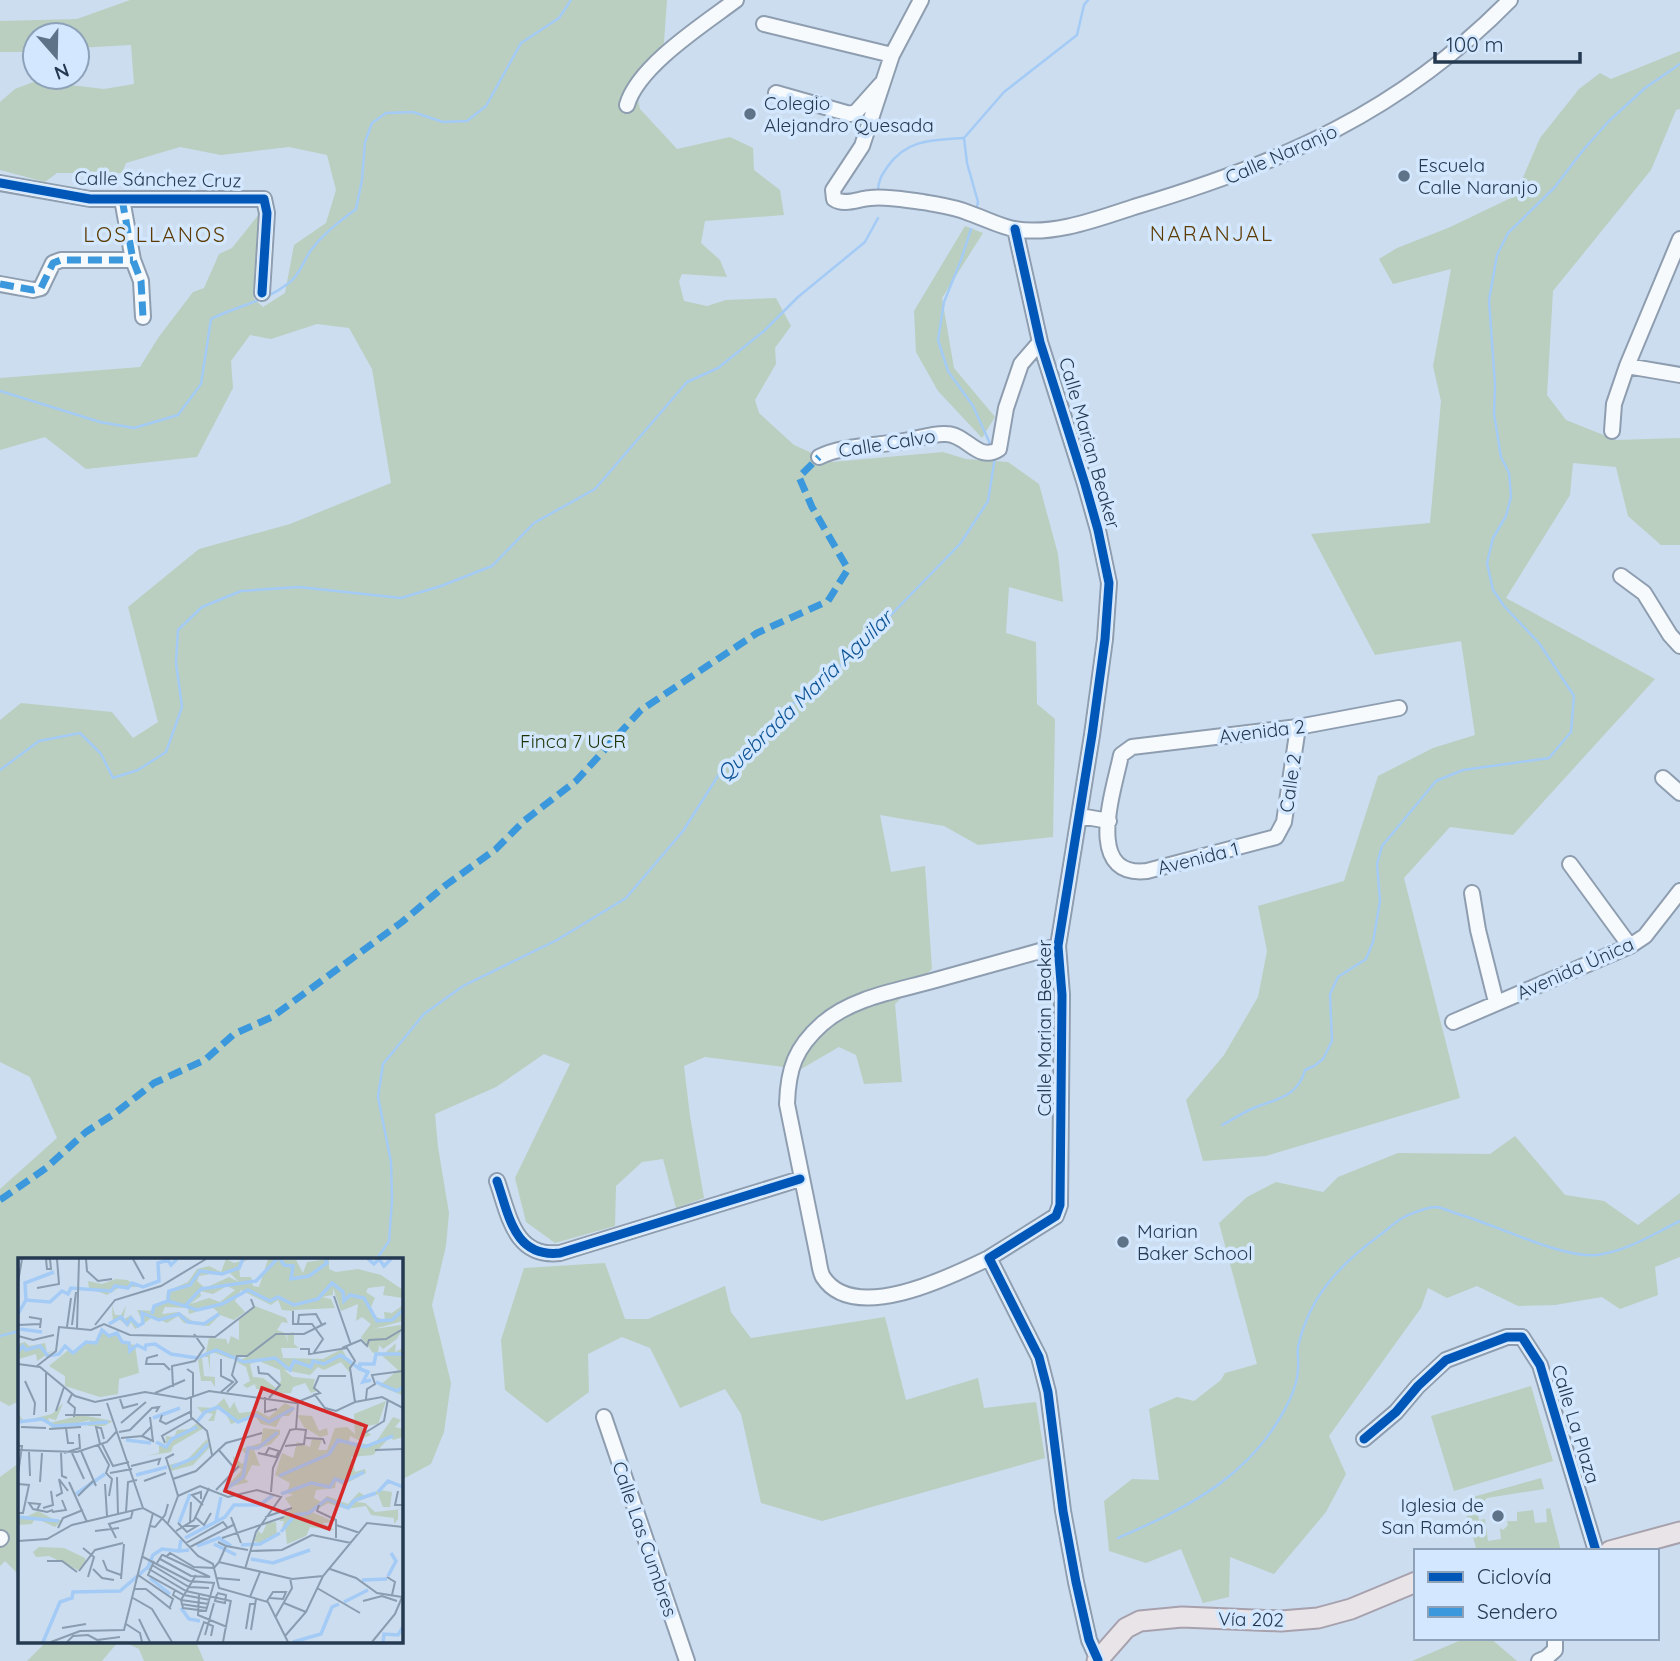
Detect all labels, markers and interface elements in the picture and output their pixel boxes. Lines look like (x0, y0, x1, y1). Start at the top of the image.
north arrow (21, 21, 91, 91)
scale bar (1435, 21, 1580, 65)
text: 100 m (1446, 31, 1504, 57)
text: N (51, 58, 72, 86)
place label: Colegio Alejandro Quesada (764, 91, 934, 137)
marker: Colegio Alejandro Quesada (742, 106, 758, 122)
street label: Calle Naranjo (1221, 119, 1341, 189)
place label: Escuela Calle Naranjo (1418, 153, 1538, 199)
street label: Calle Sánchez Cruz (74, 166, 242, 192)
marker: Escuela Calle Naranjo (1396, 168, 1412, 184)
district label: NARANJAL (1150, 220, 1274, 246)
district label: LOS LLANOS (83, 221, 227, 247)
street label: Calle Marian Beaker (1054, 355, 1126, 532)
street label: Calle Calvo (837, 424, 937, 462)
water label: Quebrada María Aguilar (711, 603, 900, 786)
street label: Avenida 2 (1218, 714, 1306, 748)
park label: Finca 7 UCR (520, 729, 626, 753)
street label: Calle 2 (1274, 752, 1306, 814)
street label: Avenida 1 (1155, 836, 1241, 880)
street label: Avenida Única (1513, 931, 1637, 1005)
street label: Calle Marian Beaker (1032, 939, 1056, 1117)
place label: Marian Baker School (1137, 1219, 1253, 1265)
marker: Marian Baker School (1115, 1234, 1131, 1250)
inset map (18, 1258, 402, 1644)
street label: Calle La Plaza (1547, 1362, 1605, 1486)
street label: Calle Las Cumbres (607, 1458, 683, 1620)
place label: Iglesia de San Ramón (1382, 1493, 1484, 1539)
marker: Iglesia de San Ramón (1490, 1508, 1506, 1524)
legend (1414, 1549, 1659, 1640)
text: Ciclovía (1477, 1563, 1552, 1589)
text: Sendero (1477, 1598, 1558, 1624)
street label: Vía 202 (1218, 1606, 1284, 1632)

